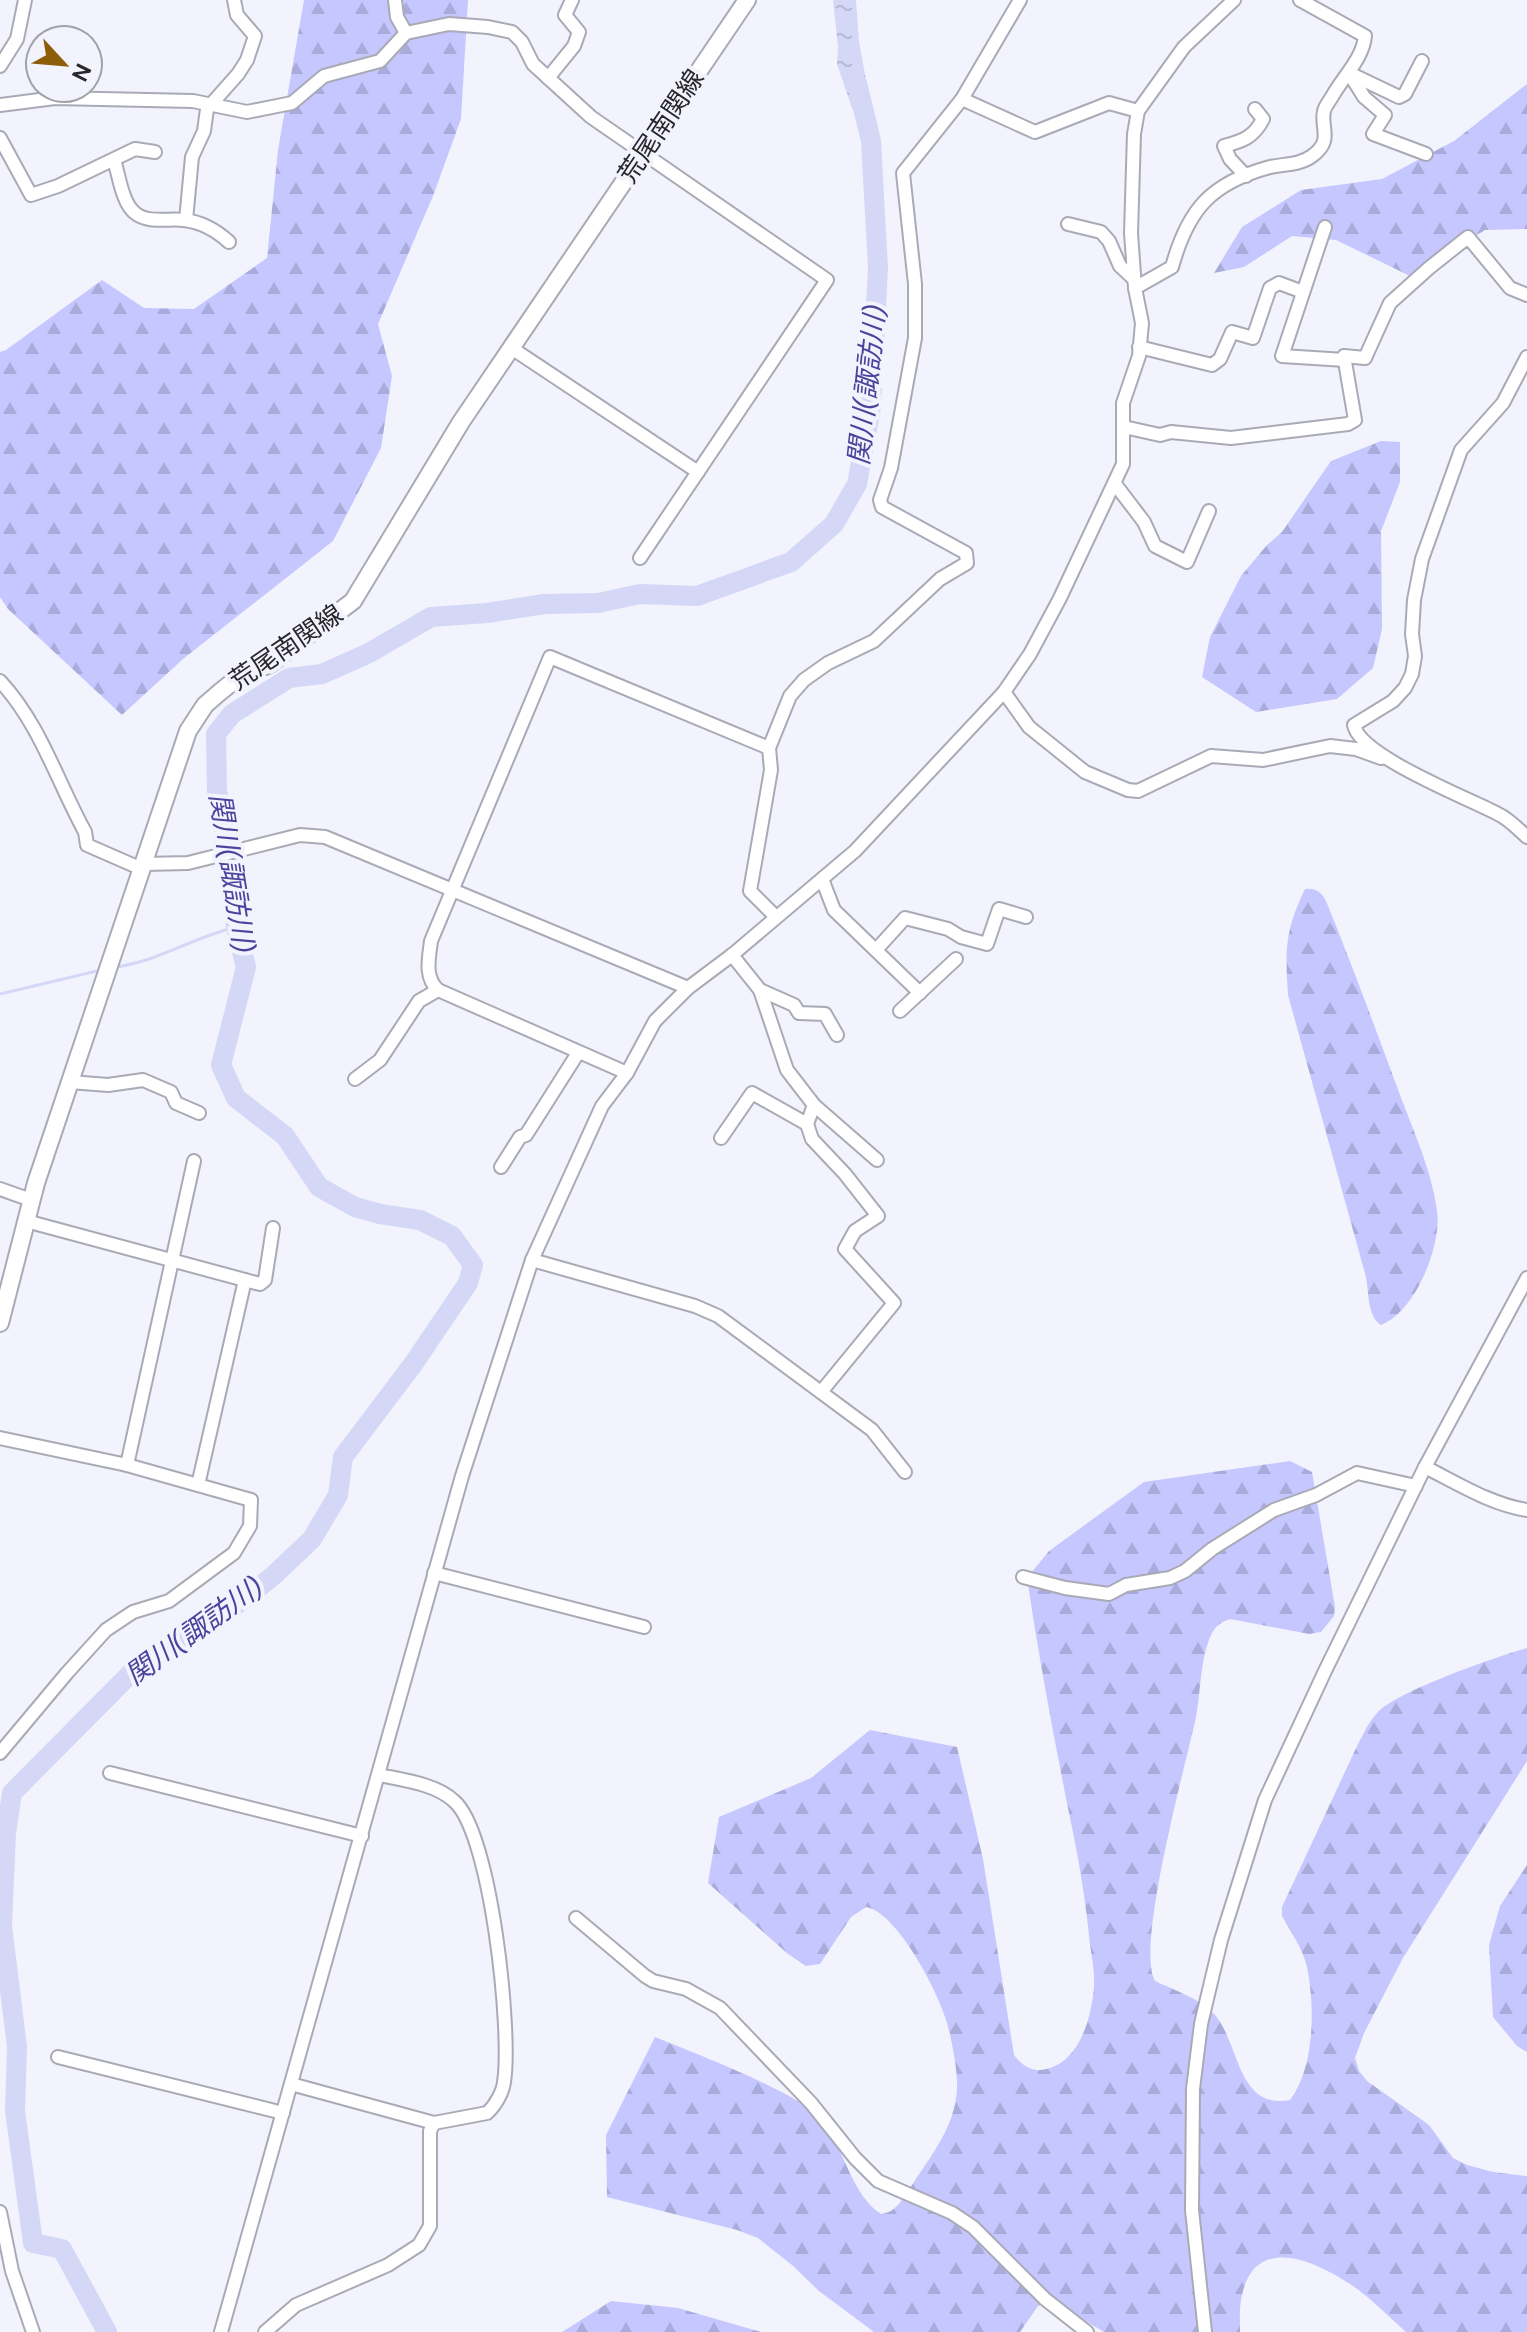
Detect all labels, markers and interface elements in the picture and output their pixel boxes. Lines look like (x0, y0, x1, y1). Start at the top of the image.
north arrow (24, 24, 104, 104)
text: N (65, 59, 98, 86)
street label: 荒尾南関線 (611, 63, 711, 189)
water label: 関川(諏訪川) (840, 303, 894, 467)
street label: 荒尾南関線 (223, 597, 349, 697)
water label: 関川(諏訪川) (201, 791, 263, 955)
water label: 関川(諏訪川) (118, 1569, 270, 1693)

